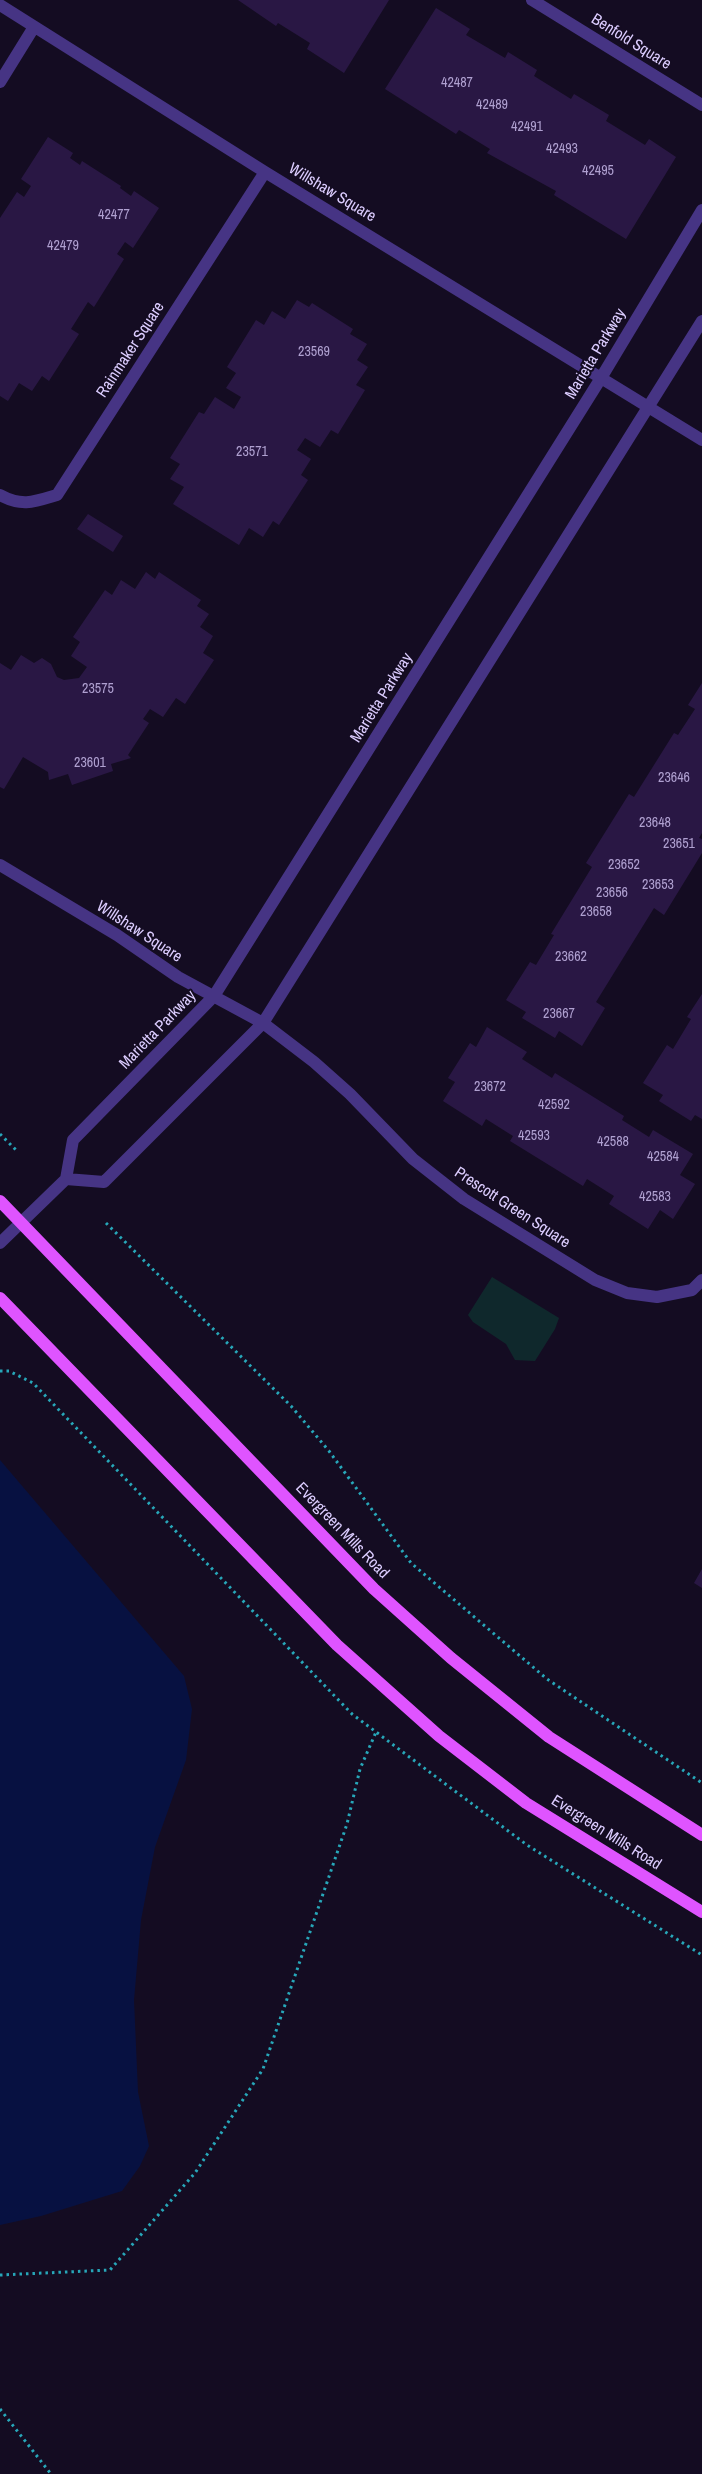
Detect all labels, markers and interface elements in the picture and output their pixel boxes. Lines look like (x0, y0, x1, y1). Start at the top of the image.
street label: Benfold Square (588, 10, 674, 74)
house number: 42487 (441, 75, 473, 91)
house number: 42489 (476, 97, 508, 113)
house number: 42491 (511, 119, 543, 135)
house number: 42493 (546, 141, 578, 157)
street label: Willshaw Square (285, 159, 379, 227)
house number: 42495 (582, 163, 614, 179)
house number: 42477 (98, 207, 130, 223)
house number: 42479 (47, 238, 79, 254)
street label: Rainmaker Square (93, 299, 169, 401)
street label: Marietta Parkway (561, 305, 631, 403)
house number: 23569 (298, 344, 330, 360)
house number: 23571 (236, 444, 268, 460)
street label: Marietta Parkway (347, 650, 417, 746)
house number: 23575 (82, 681, 114, 697)
house number: 23601 (74, 755, 106, 771)
house number: 23646 (658, 770, 690, 786)
house number: 23648 (639, 815, 671, 831)
house number: 23651 (663, 836, 695, 852)
house number: 23652 (608, 857, 640, 873)
house number: 23653 (642, 877, 674, 893)
house number: 23656 (596, 885, 628, 901)
street label: Willshaw Square (92, 897, 186, 967)
house number: 23658 (580, 904, 612, 920)
house number: 23662 (555, 949, 587, 965)
street label: Marietta Parkway (116, 987, 200, 1073)
house number: 23667 (543, 1006, 575, 1022)
house number: 23672 (474, 1079, 506, 1095)
house number: 42592 (538, 1097, 570, 1113)
house number: 42593 (518, 1128, 550, 1144)
house number: 42588 (597, 1134, 629, 1150)
house number: 42584 (647, 1149, 679, 1165)
street label: Prescott Green Square (451, 1163, 573, 1253)
house number: 42583 (639, 1189, 671, 1205)
street label: Evergreen Mills Road (291, 1479, 393, 1583)
street label: Evergreen Mills Road (547, 1791, 665, 1875)

